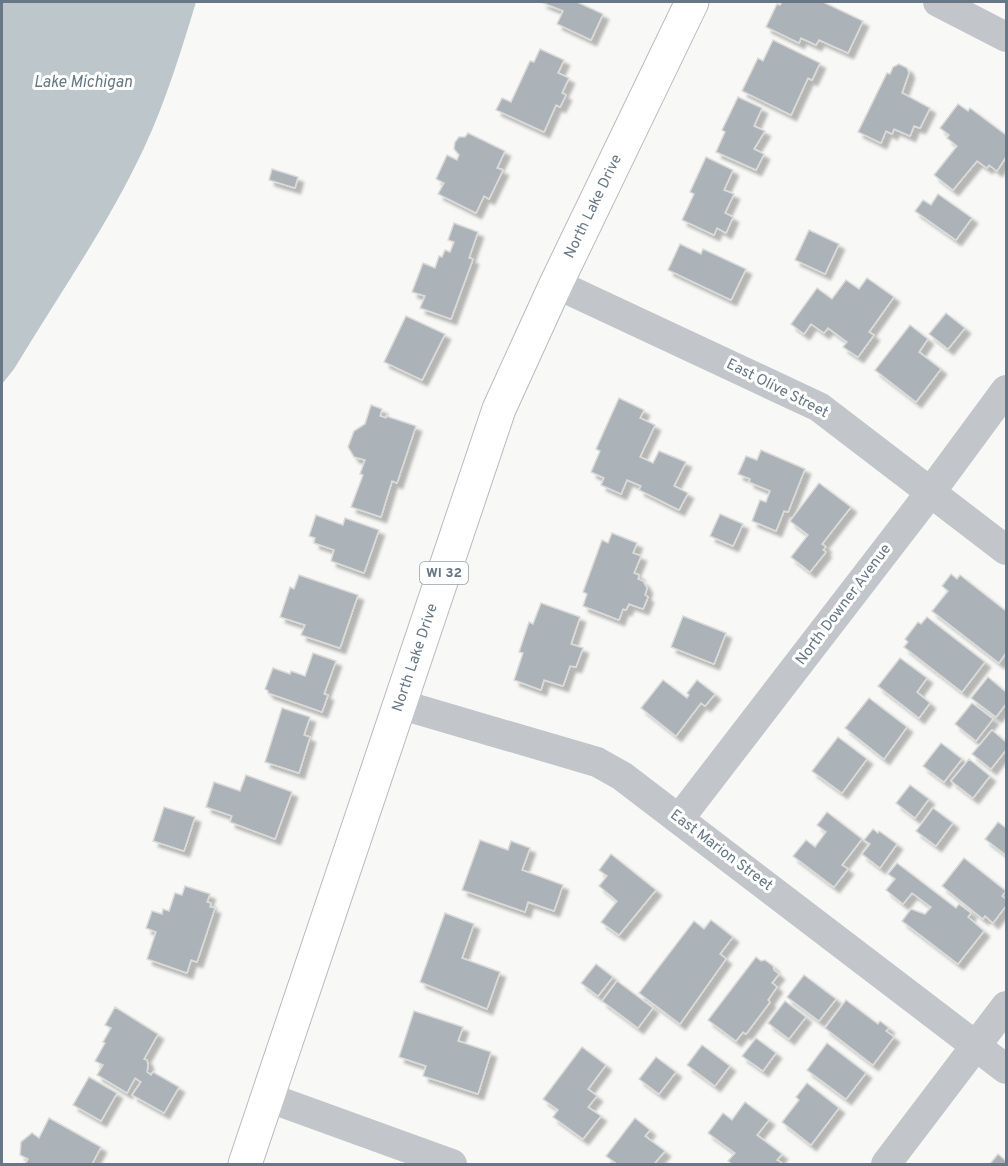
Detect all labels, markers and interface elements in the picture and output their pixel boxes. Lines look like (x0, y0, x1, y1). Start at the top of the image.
water label: Lake Michigan (34, 73, 133, 93)
street label: North Lake Drive (560, 151, 627, 262)
street label: East Olive Street (723, 355, 831, 423)
street label: North Downer Avenue (792, 541, 896, 669)
road number: WI 32 (420, 562, 468, 584)
street label: North Lake Drive (388, 601, 442, 715)
street label: East Marion Street (666, 806, 776, 896)

